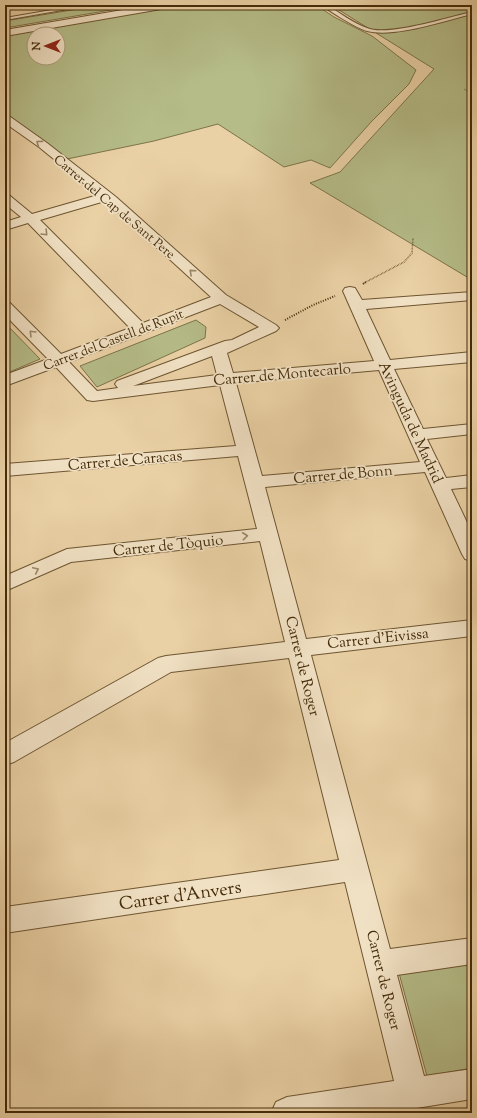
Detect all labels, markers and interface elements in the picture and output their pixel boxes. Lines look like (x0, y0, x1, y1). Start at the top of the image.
north arrow (26, 26, 66, 66)
text: N (29, 41, 45, 51)
one-way arrow (37, 141, 44, 148)
street label: Carrer del Cap de Sant Pere (49, 151, 178, 264)
one-way arrow (40, 228, 48, 236)
one-way arrow (189, 269, 197, 276)
street label: Carrer del Castell de Rupit (41, 306, 187, 376)
one-way arrow (29, 331, 37, 338)
street label: Avinguda de Madrid (372, 358, 447, 488)
street label: Carrer de Montecarlo (212, 359, 352, 392)
street label: Carrer de Caracas (67, 446, 183, 477)
street label: Carrer de Bonn (293, 461, 394, 490)
street label: Carrer de Tòquio (112, 530, 224, 563)
one-way arrow (242, 532, 248, 541)
one-way arrow (32, 567, 39, 575)
street label: Carrer de Roger (279, 614, 324, 719)
street label: Carrer d'Eivissa (326, 624, 430, 655)
street label: Carrer d'Anvers (117, 876, 243, 918)
street label: Carrer de Roger (360, 928, 405, 1033)

